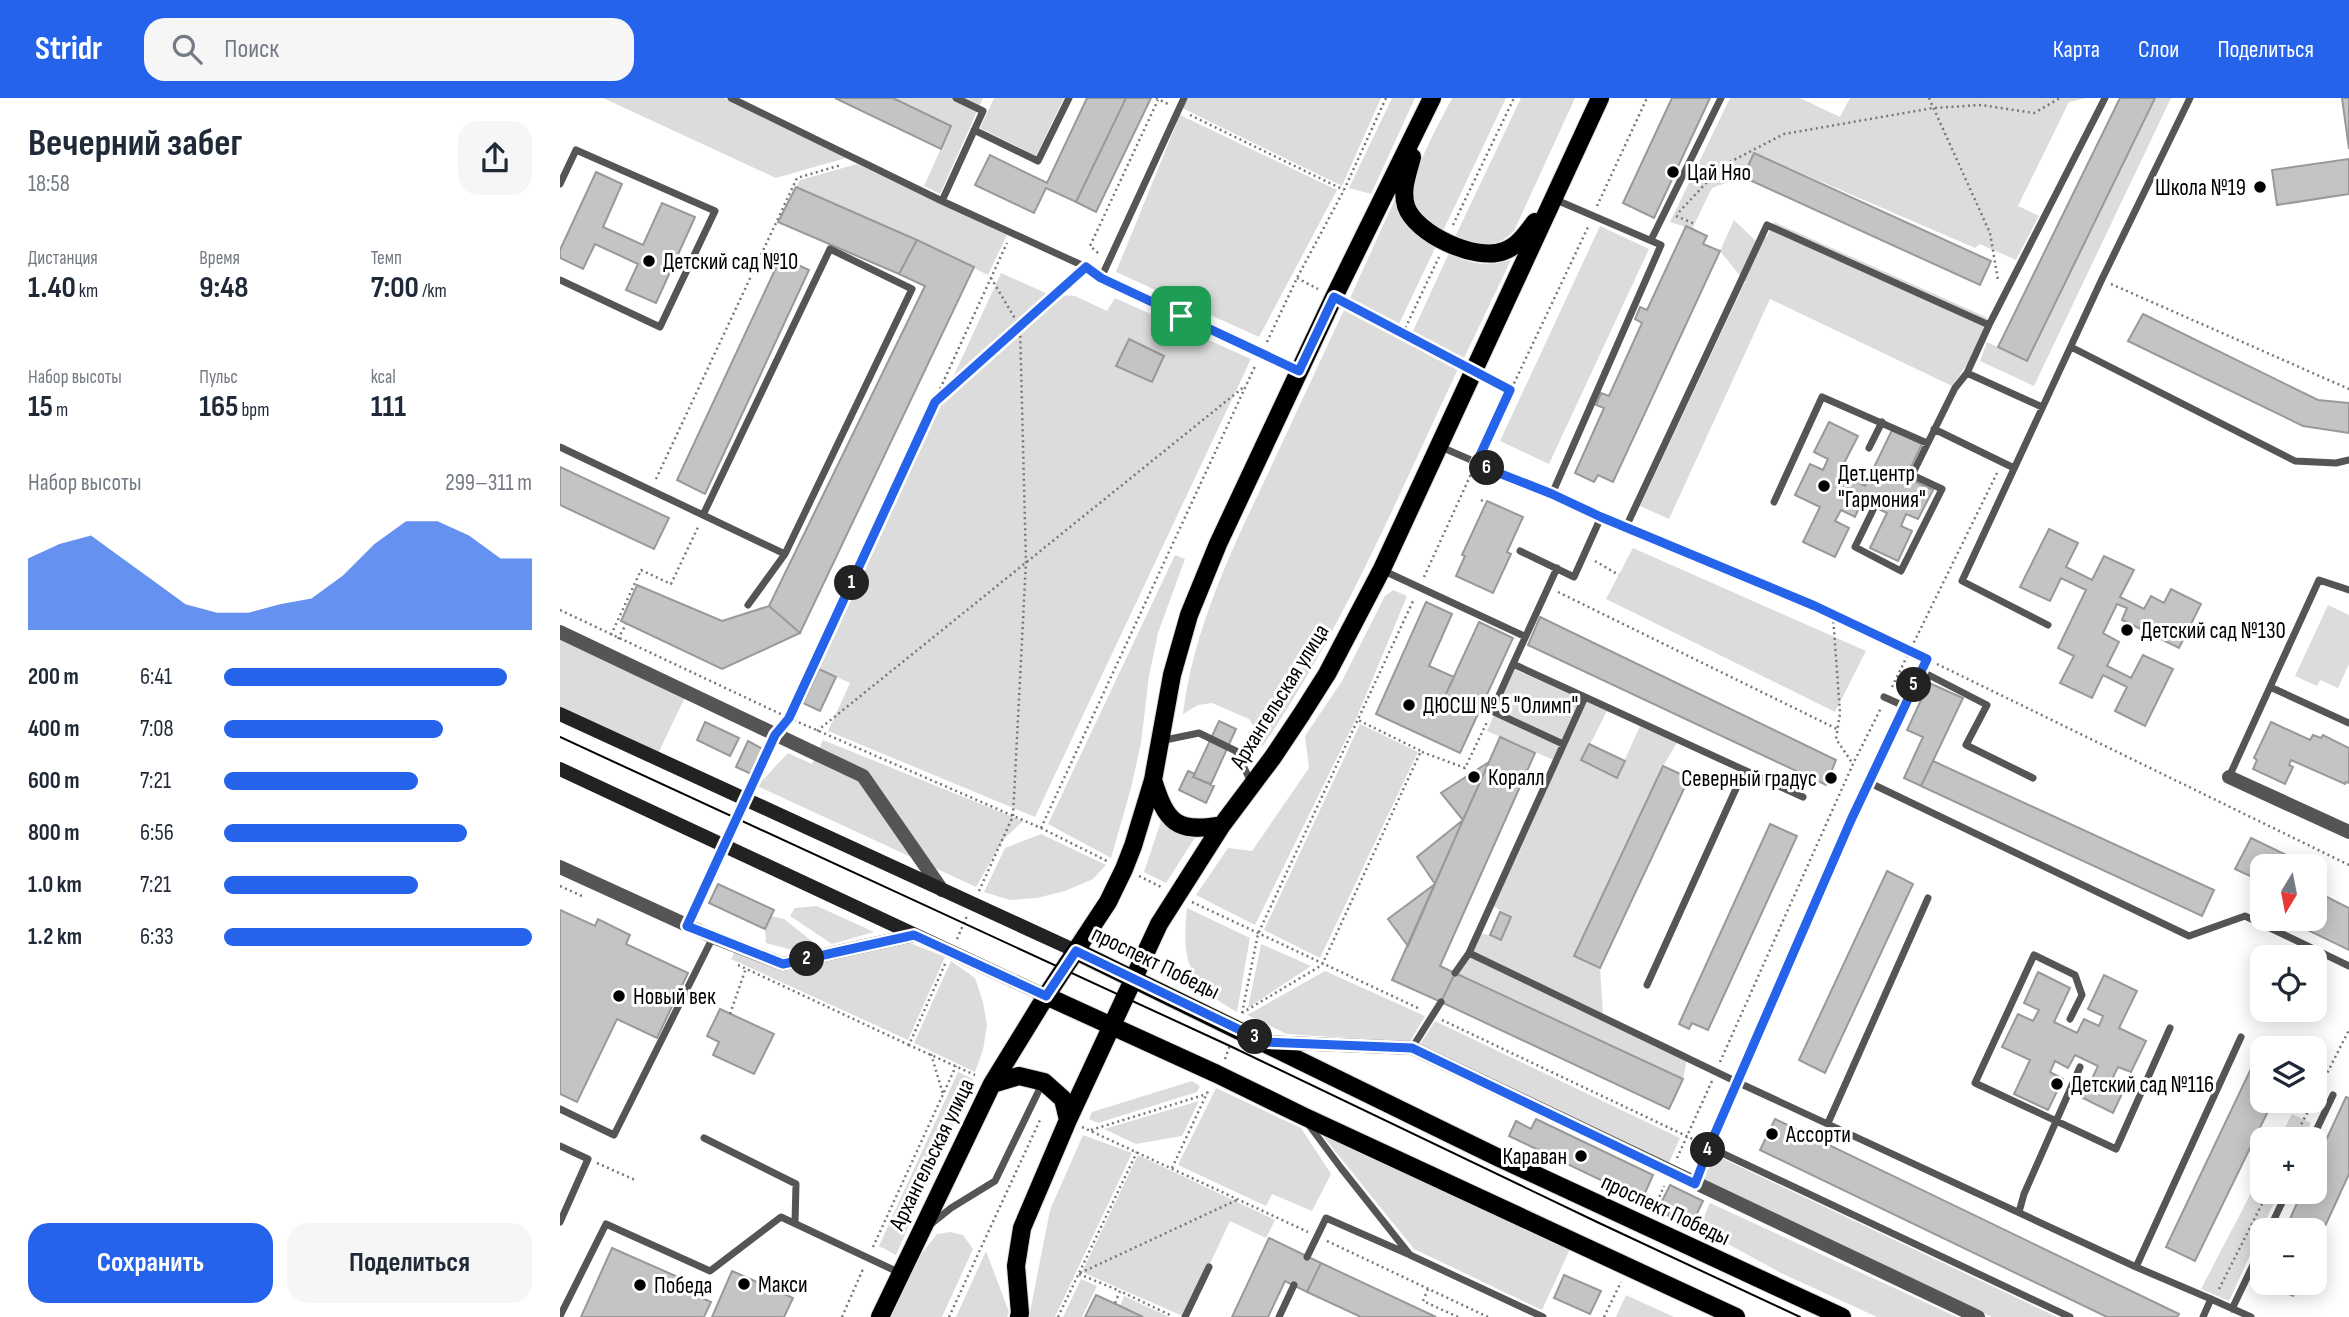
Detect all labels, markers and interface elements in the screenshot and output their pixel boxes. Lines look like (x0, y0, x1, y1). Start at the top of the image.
search box (144, 18, 634, 81)
text: Stridr (35, 29, 102, 69)
icon: search (168, 30, 206, 68)
text: Поиск (224, 34, 279, 65)
text: Карта (2053, 35, 2100, 64)
text: Слои (2138, 35, 2179, 64)
text: Поделиться (2217, 35, 2314, 64)
text: Вечерний забег (28, 121, 242, 166)
button: share (458, 121, 532, 195)
place label: Цай Няо (1687, 159, 1751, 187)
marker: Цай Няо (1665, 164, 1681, 180)
text: 18:58 (28, 170, 70, 198)
place label: Школа №19 (2155, 174, 2246, 202)
marker: Школа №19 (2252, 179, 2268, 195)
text: Дистанция (28, 247, 98, 270)
text: Время (199, 247, 240, 270)
text: Темп (371, 247, 402, 270)
place label: Детский сад №10 (663, 248, 798, 276)
marker: Детский сад №10 (641, 253, 657, 269)
text: 1.40 (28, 270, 76, 306)
text: 9:48 (199, 270, 248, 306)
text: 7:00 (371, 270, 419, 306)
text: km (76, 280, 98, 303)
text: /km (419, 280, 447, 303)
pin (1151, 286, 1211, 346)
icon: arrive (1162, 297, 1200, 335)
text: Набор высоты (28, 366, 122, 389)
text: Пульс (199, 366, 238, 389)
text: kcal (371, 366, 396, 389)
text: 15 (28, 389, 53, 425)
text: 165 (199, 389, 238, 425)
text: 111 (371, 389, 406, 425)
text: m (53, 399, 68, 422)
text: bpm (238, 399, 269, 422)
pin: 6 (1469, 450, 1504, 486)
text: 6 (1482, 456, 1491, 479)
place label: Дет.центр "Гармония" (1838, 460, 1926, 514)
text: Набор высоты (28, 469, 141, 497)
text: 299–311 m (445, 469, 532, 497)
marker: Дет.центр "Гармония" (1816, 478, 1832, 494)
pin: 1 (834, 566, 870, 601)
text: 1 (848, 571, 855, 594)
place label: Детский сад №130 (2141, 617, 2286, 645)
street label: Архангельская улица (1224, 619, 1335, 775)
marker: Детский сад №130 (2119, 622, 2135, 638)
text: 200 m (28, 663, 79, 691)
text: 6:41 (140, 663, 172, 691)
pin: 5 (1896, 668, 1932, 702)
text: 5 (1909, 673, 1918, 696)
place label: ДЮСШ № 5 "Олимп" (1423, 692, 1578, 720)
marker: ДЮСШ № 5 "Олимп" (1401, 697, 1417, 713)
text: 400 m (28, 715, 79, 743)
text: 7:08 (140, 715, 174, 743)
place label: Коралл (1488, 764, 1545, 792)
place label: Северный градус (1681, 765, 1817, 793)
text: 600 m (28, 767, 80, 795)
text: 7:21 (140, 767, 171, 795)
marker: Коралл (1466, 769, 1482, 785)
marker: Северный градус (1823, 770, 1839, 786)
text: 800 m (28, 819, 80, 847)
text: 6:56 (140, 819, 174, 847)
north arrow (2250, 854, 2328, 931)
map controls (2250, 854, 2327, 1295)
text: 1.0 km (28, 871, 82, 899)
text: 7:21 (140, 871, 171, 899)
street label: проспект Победы (1087, 920, 1224, 1006)
text: 1.2 km (28, 923, 82, 951)
text: 6:33 (140, 923, 174, 951)
pin: 2 (790, 942, 824, 976)
button: locate (2250, 945, 2327, 1022)
text: 2 (802, 947, 811, 970)
place label: Новый век (633, 983, 716, 1011)
marker: Новый век (611, 988, 627, 1004)
pin: 3 (1238, 1020, 1272, 1054)
text: 3 (1250, 1025, 1259, 1048)
button: layers (2250, 1036, 2327, 1113)
place label: Детский сад №116 (2071, 1071, 2214, 1099)
street label: Архангельская улица (883, 1074, 981, 1236)
marker: Детский сад №116 (2049, 1076, 2065, 1092)
place label: Ассорти (1785, 1121, 1851, 1149)
marker: Ассорти (1764, 1126, 1780, 1142)
button: + (2250, 1127, 2327, 1204)
pin: 4 (1690, 1132, 1726, 1168)
text: 4 (1703, 1138, 1712, 1161)
place label: Караван (1502, 1143, 1567, 1171)
marker: Караван (1573, 1148, 1589, 1164)
street label: проспект Победы (1597, 1168, 1734, 1252)
button: − (2250, 1218, 2327, 1295)
button: Сохранить (28, 1223, 273, 1303)
button: Поделиться (287, 1223, 532, 1303)
place label: Макси (758, 1271, 808, 1299)
place label: Победа (654, 1272, 712, 1300)
marker: Макси (736, 1276, 752, 1292)
marker: Победа (632, 1277, 648, 1293)

